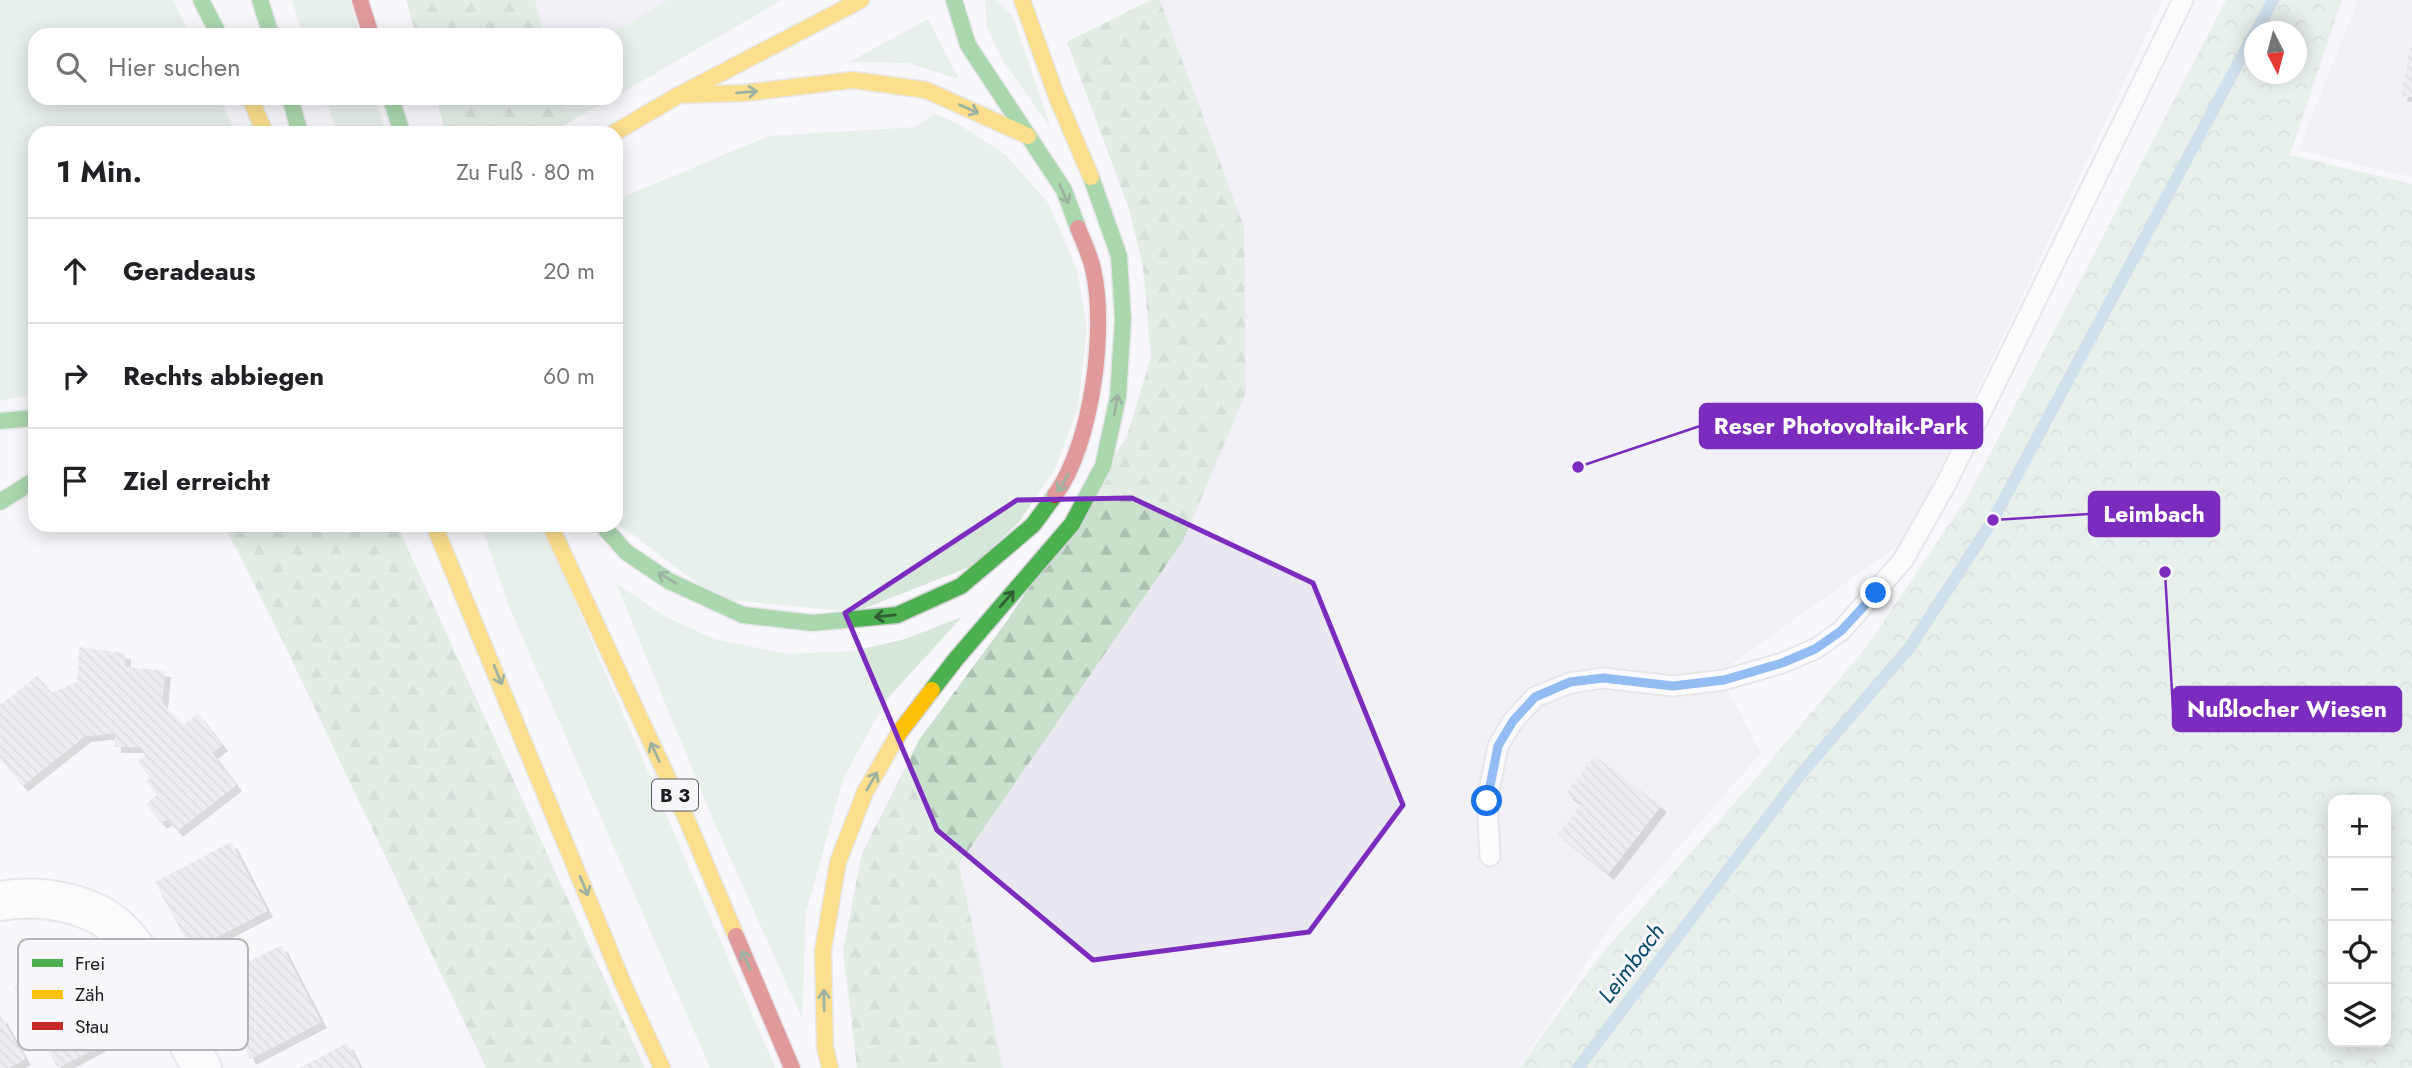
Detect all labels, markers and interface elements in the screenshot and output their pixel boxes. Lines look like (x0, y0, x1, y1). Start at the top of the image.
north arrow (2244, 21, 2307, 84)
search box (28, 28, 623, 105)
icon: search (52, 48, 90, 86)
text: Hier suchen (108, 48, 241, 86)
one-way arrow (735, 85, 758, 98)
one-way arrow (958, 103, 979, 116)
text: 1 Min. (56, 150, 142, 193)
text: Zu Fuß · 80 m (456, 155, 595, 189)
one-way arrow (1058, 183, 1071, 204)
icon: ahead (56, 252, 94, 290)
text: Geradeaus (123, 252, 256, 290)
text: 20 m (543, 254, 595, 288)
icon: right (56, 357, 94, 395)
text: Rechts abbiegen (123, 357, 324, 395)
text: 60 m (543, 359, 595, 393)
one-way arrow (1110, 394, 1124, 417)
callout: Reser Photovoltaik-Park (1700, 404, 1982, 448)
text: Reser Photovoltaik-Park (1714, 409, 1969, 443)
icon: arrive (56, 462, 94, 500)
text: Ziel erreicht (123, 462, 270, 500)
one-way arrow (1055, 473, 1069, 493)
callout: Leimbach (2089, 492, 2219, 536)
text: Leimbach (2103, 497, 2205, 531)
one-way arrow (657, 571, 677, 585)
route end (1860, 577, 1891, 608)
one-way arrow (999, 591, 1015, 609)
one-way arrow (874, 610, 897, 623)
one-way arrow (492, 664, 505, 686)
callout: Nußlocher Wiesen (2173, 687, 2401, 731)
text: Nußlocher Wiesen (2187, 692, 2387, 726)
one-way arrow (648, 742, 661, 763)
one-way arrow (866, 771, 879, 792)
road number: B 3 (652, 780, 698, 810)
route start (1471, 785, 1502, 816)
map controls (2328, 795, 2391, 1047)
button: + (2328, 795, 2391, 858)
button: − (2328, 858, 2391, 921)
one-way arrow (578, 875, 591, 896)
water label: Leimbach (1590, 916, 1672, 1010)
button: locate (2328, 921, 2391, 984)
legend (18, 939, 248, 1050)
text: Frei (75, 950, 105, 977)
one-way arrow (739, 950, 752, 971)
text: Zäh (75, 981, 105, 1008)
button: layers (2328, 984, 2391, 1047)
one-way arrow (817, 989, 831, 1012)
text: Stau (75, 1013, 109, 1040)

